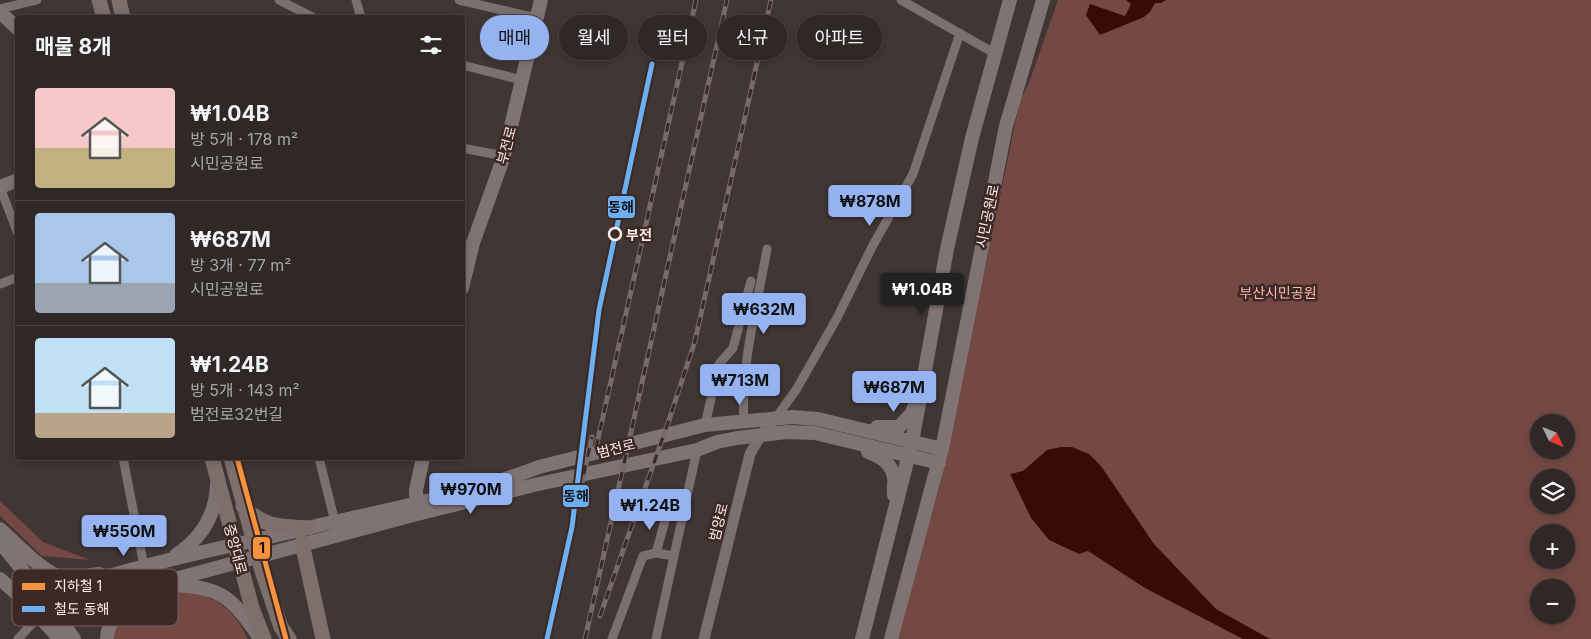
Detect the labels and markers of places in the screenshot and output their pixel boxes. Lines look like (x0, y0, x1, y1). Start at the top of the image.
pin: ₩878M (835, 184, 905, 227)
place label: 부전 (626, 226, 652, 243)
marker: 부전 (608, 227, 622, 241)
pin: ₩1.04B (881, 272, 963, 315)
pin: ₩632M (729, 292, 799, 335)
pin: ₩713M (705, 364, 775, 406)
pin: ₩687M (859, 370, 929, 413)
pin: ₩970M (436, 472, 506, 515)
pin: ₩1.24B (609, 488, 691, 531)
pin: ₩550M (89, 514, 159, 557)

